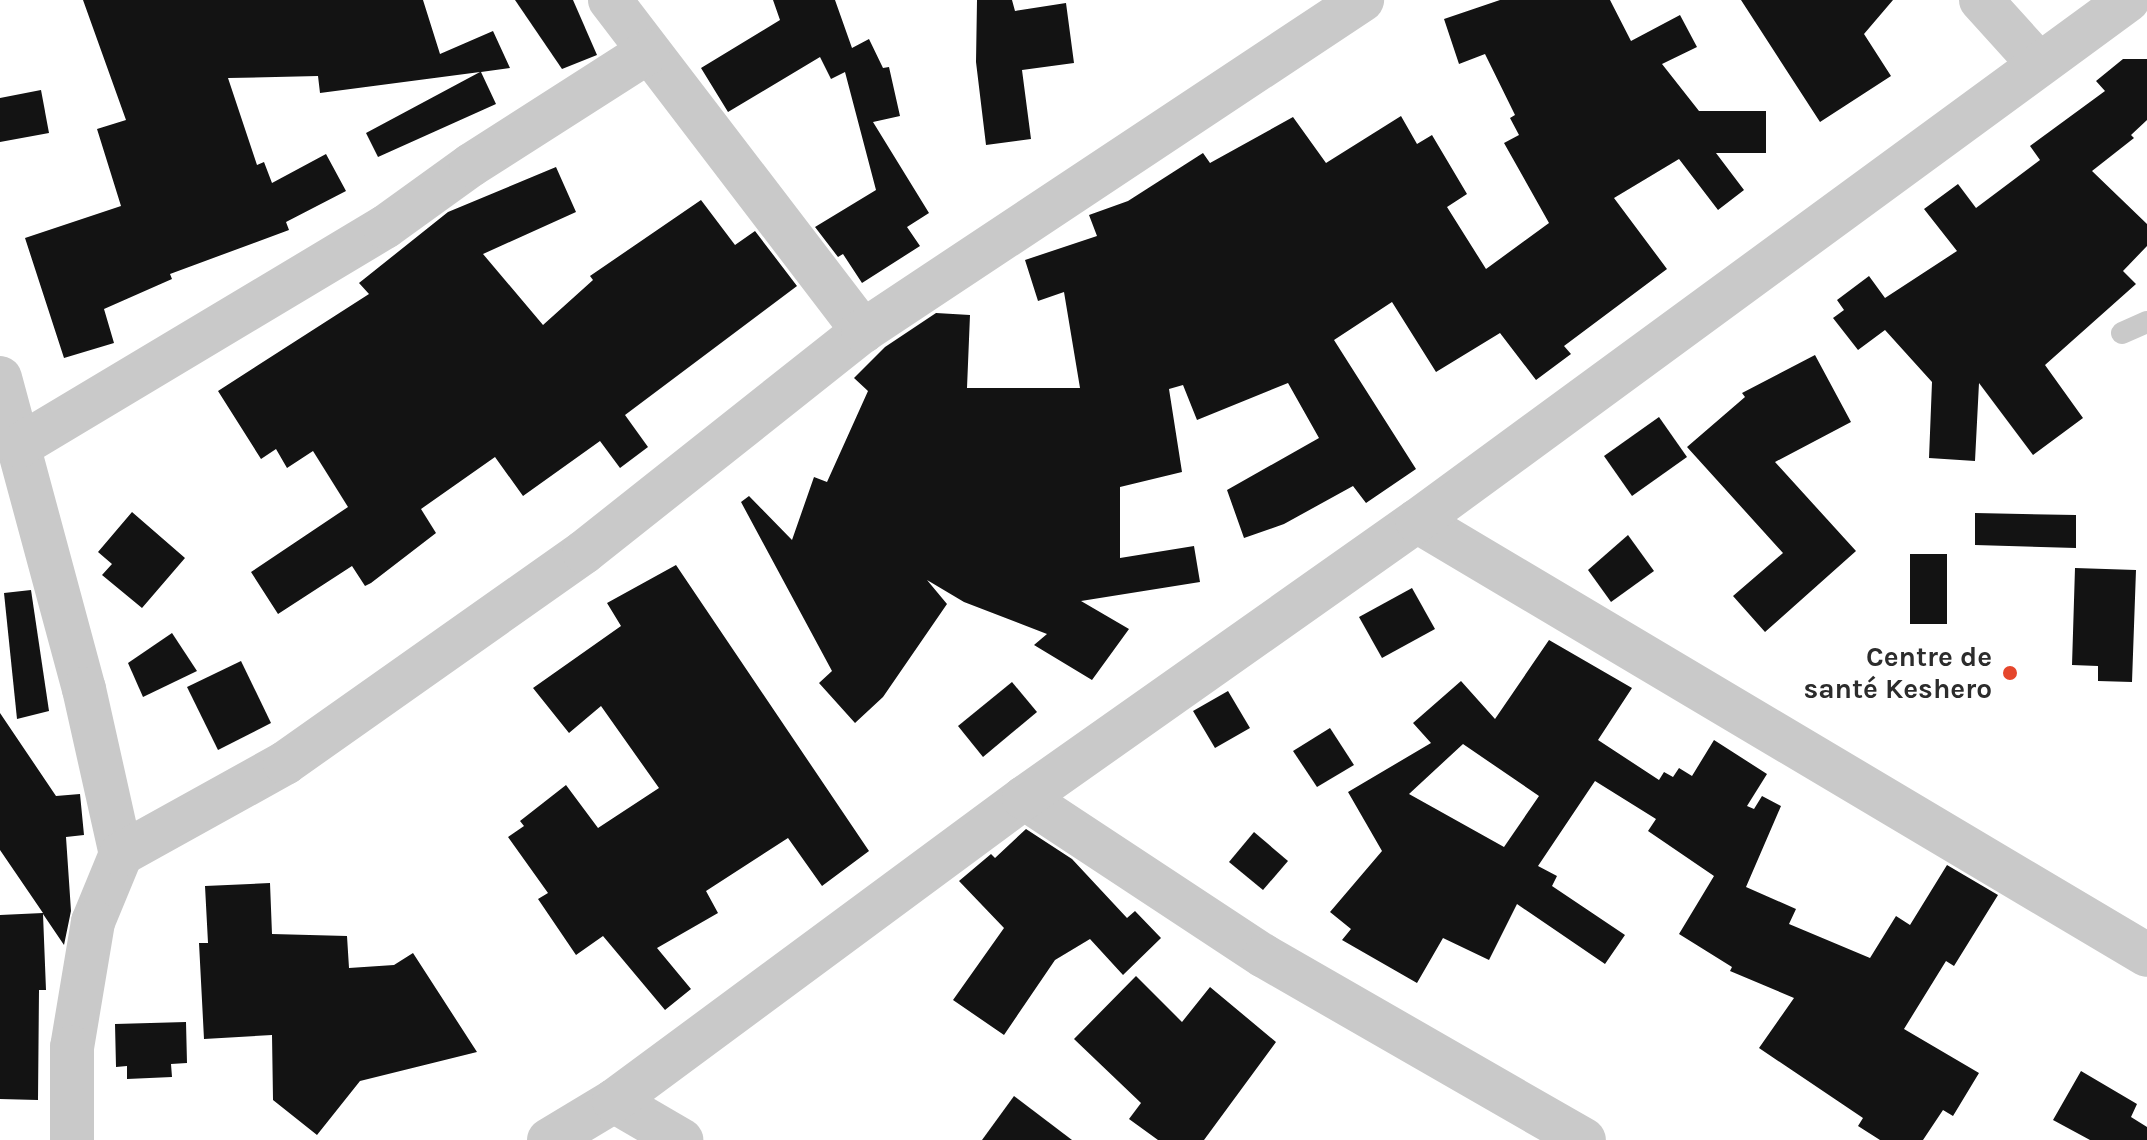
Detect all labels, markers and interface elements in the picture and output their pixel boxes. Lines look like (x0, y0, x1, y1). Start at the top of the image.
place label: Centre de santé Keshero (1803, 640, 1992, 706)
marker: Centre de santé Keshero (1999, 662, 2021, 684)

